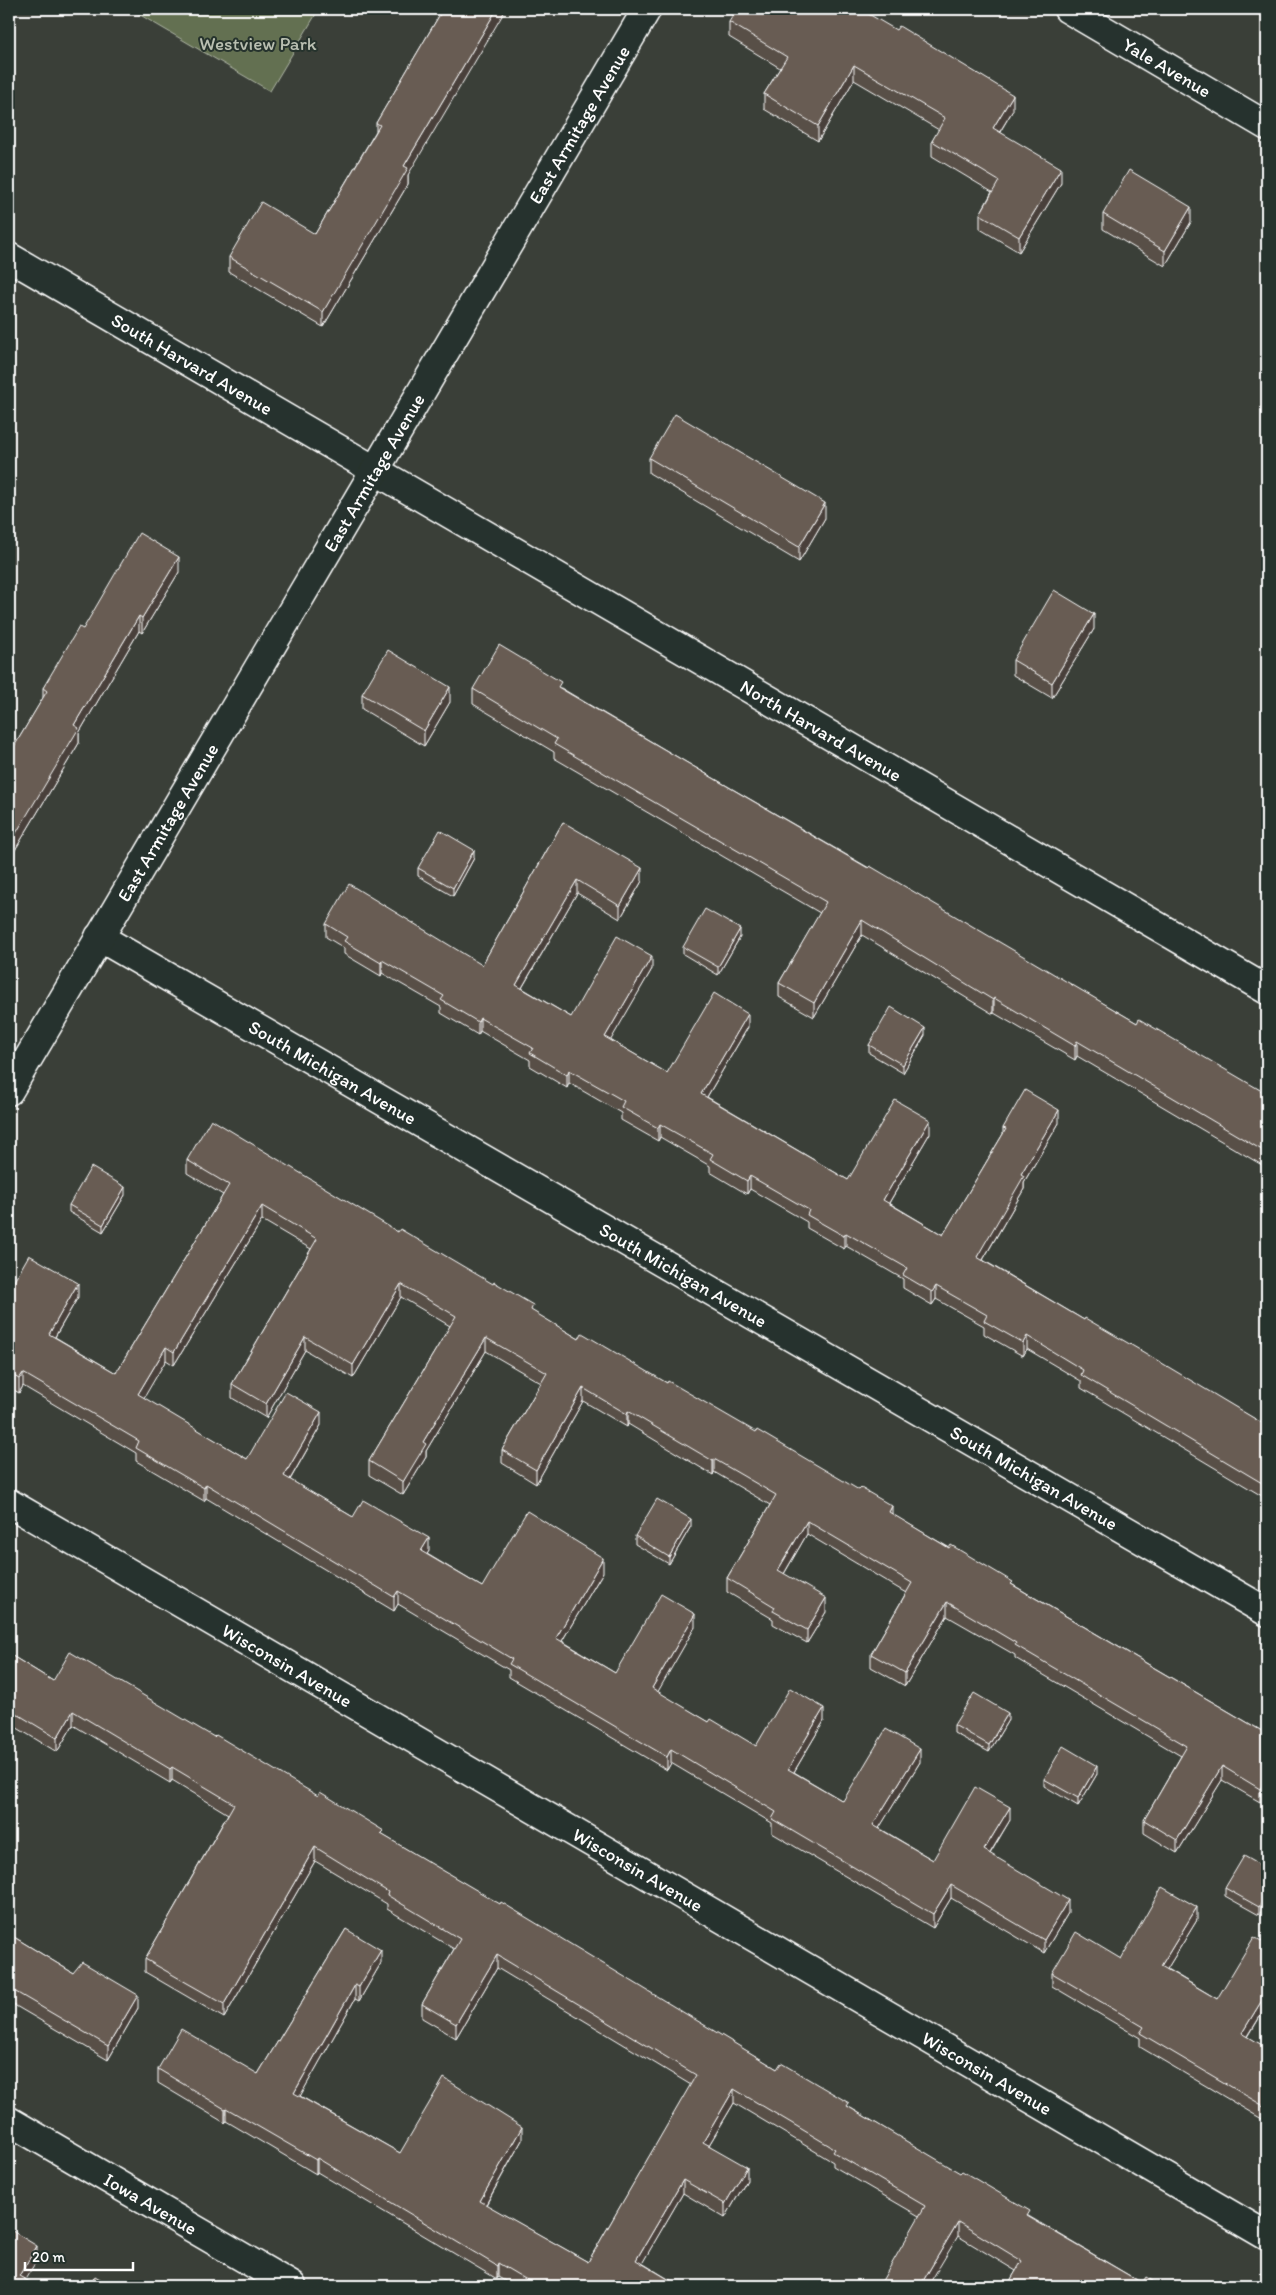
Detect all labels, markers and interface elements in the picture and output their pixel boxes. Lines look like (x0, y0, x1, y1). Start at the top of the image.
park label: Westview Park (199, 32, 317, 55)
street label: Yale Avenue (1119, 33, 1215, 103)
street label: East Armitage Avenue (524, 41, 635, 208)
street label: South Harvard Avenue (107, 308, 277, 420)
street label: East Armitage Avenue (319, 389, 430, 556)
street label: North Harvard Avenue (736, 675, 906, 787)
street label: East Armitage Avenue (112, 739, 224, 906)
street label: South Michigan Avenue (245, 1015, 420, 1130)
street label: South Michigan Avenue (595, 1218, 771, 1333)
street label: South Michigan Avenue (946, 1420, 1122, 1535)
street label: Wisconsin Avenue (218, 1619, 356, 1712)
street label: Wisconsin Avenue (569, 1823, 707, 1917)
street label: Wisconsin Avenue (918, 2026, 1056, 2120)
street label: Iowa Avenue (100, 2168, 201, 2240)
scale bar (25, 2240, 132, 2272)
text: 20 m (32, 2248, 66, 2266)

